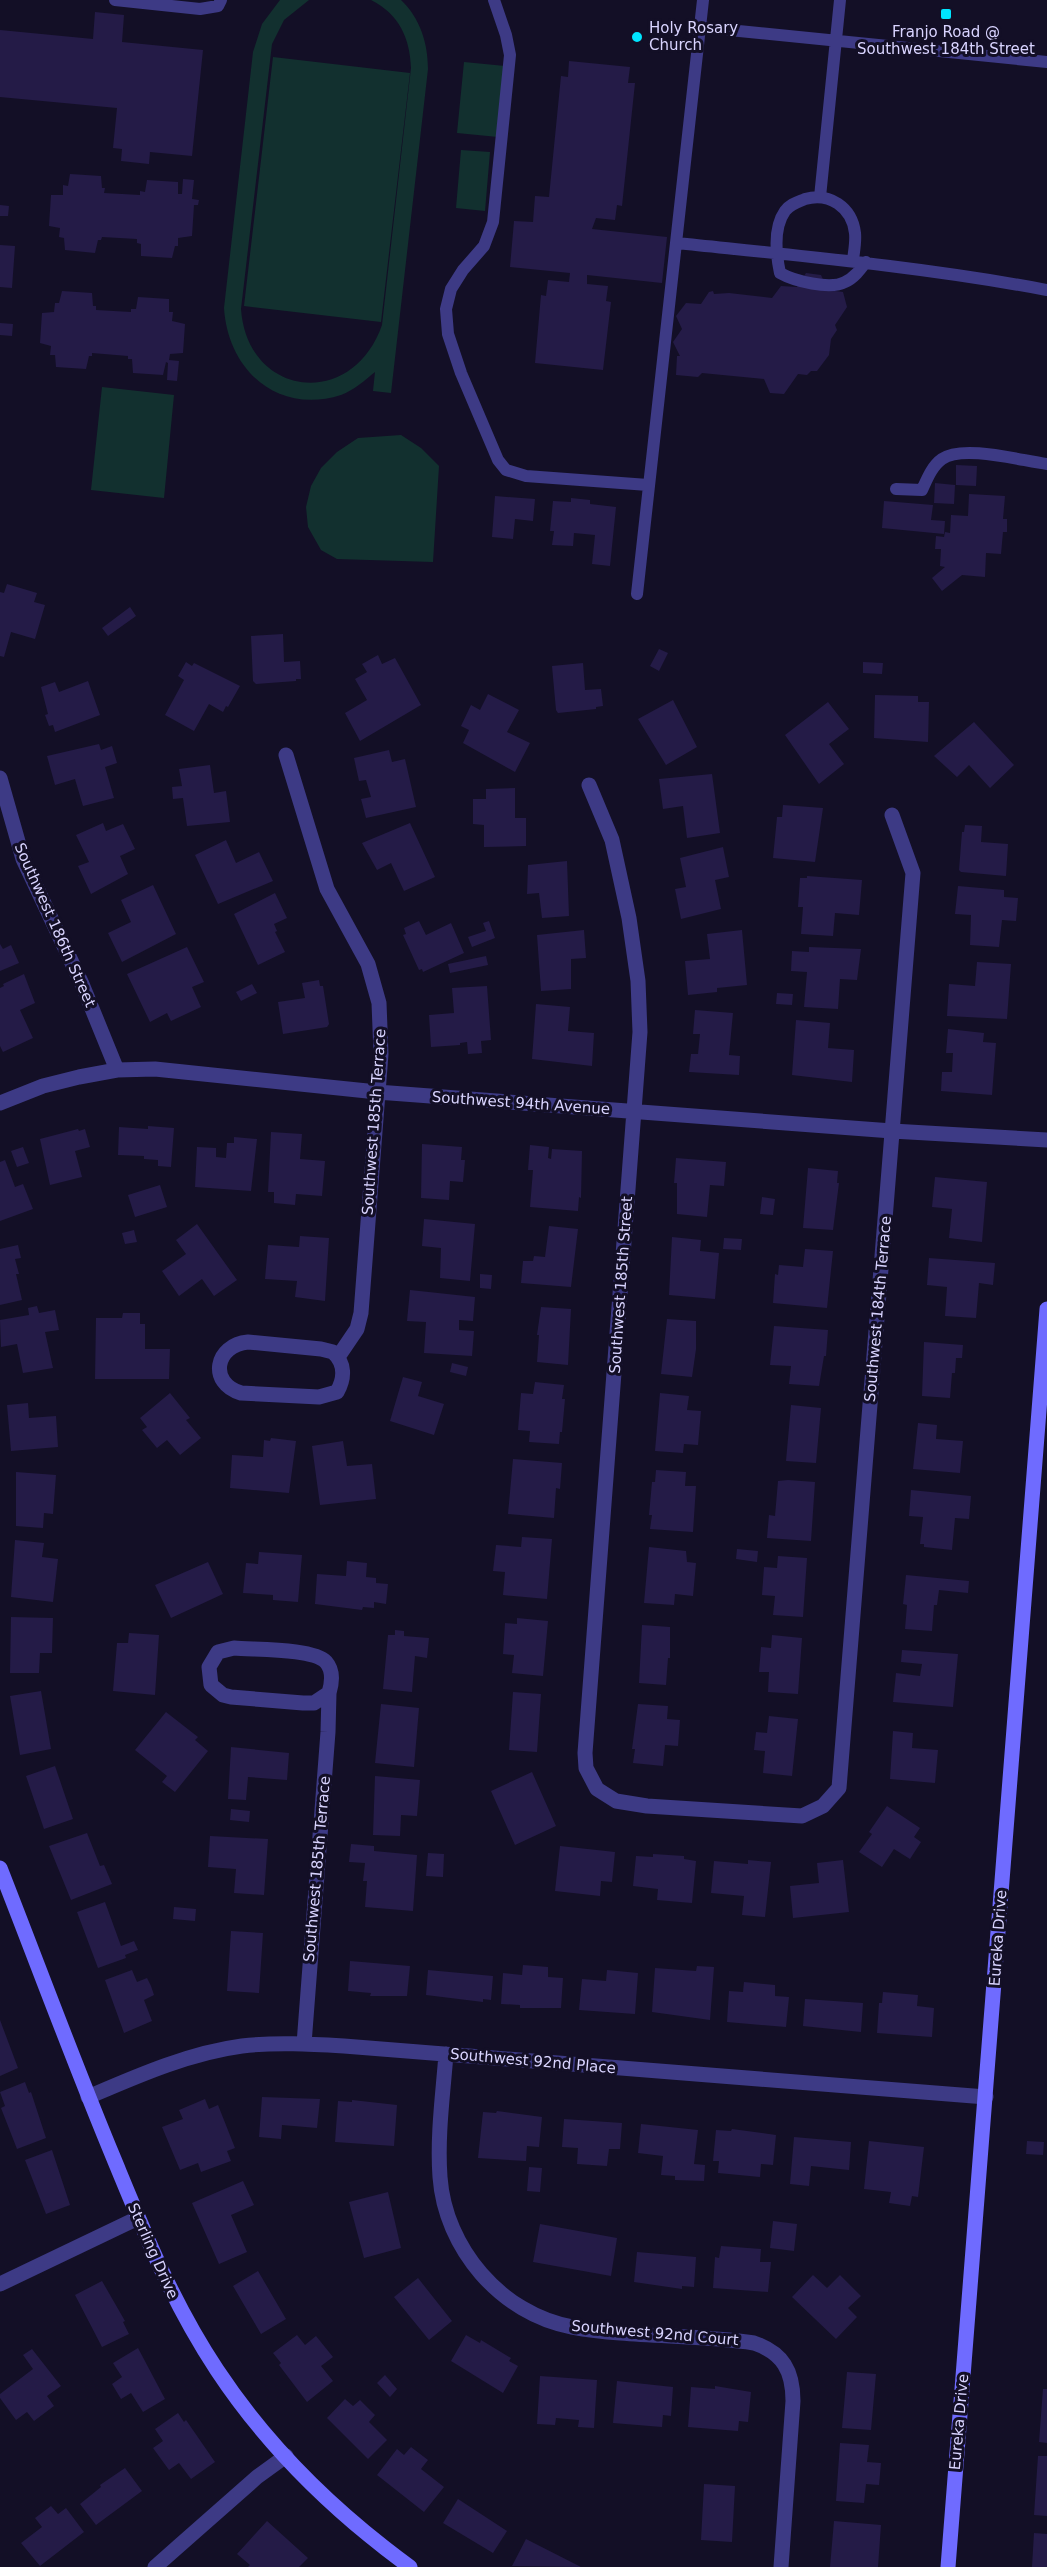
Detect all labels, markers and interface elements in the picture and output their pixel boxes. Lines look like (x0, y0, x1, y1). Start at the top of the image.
marker: Franjo Road @ Southwest 184th Street (939, 7, 953, 21)
place label: Holy Rosary Church (649, 19, 738, 54)
place label: Franjo Road @ Southwest 184th Street (857, 23, 1035, 58)
marker: Holy Rosary Church (630, 30, 644, 44)
street label: Southwest 186th Street (11, 840, 99, 1010)
street label: Southwest 185th Terrace (359, 1028, 389, 1216)
street label: Southwest 94th Avenue (431, 1088, 611, 1118)
street label: Southwest 185th Street (606, 1196, 636, 1374)
street label: Southwest 184th Terrace (861, 1215, 895, 1403)
street label: Southwest 185th Terrace (300, 1775, 334, 1963)
street label: Eureka Drive (986, 1889, 1010, 1987)
street label: Southwest 92nd Place (449, 2045, 617, 2077)
street label: Sterling Drive (124, 2200, 182, 2302)
street label: Southwest 92nd Court (571, 2317, 739, 2349)
street label: Eureka Drive (946, 2373, 972, 2471)

